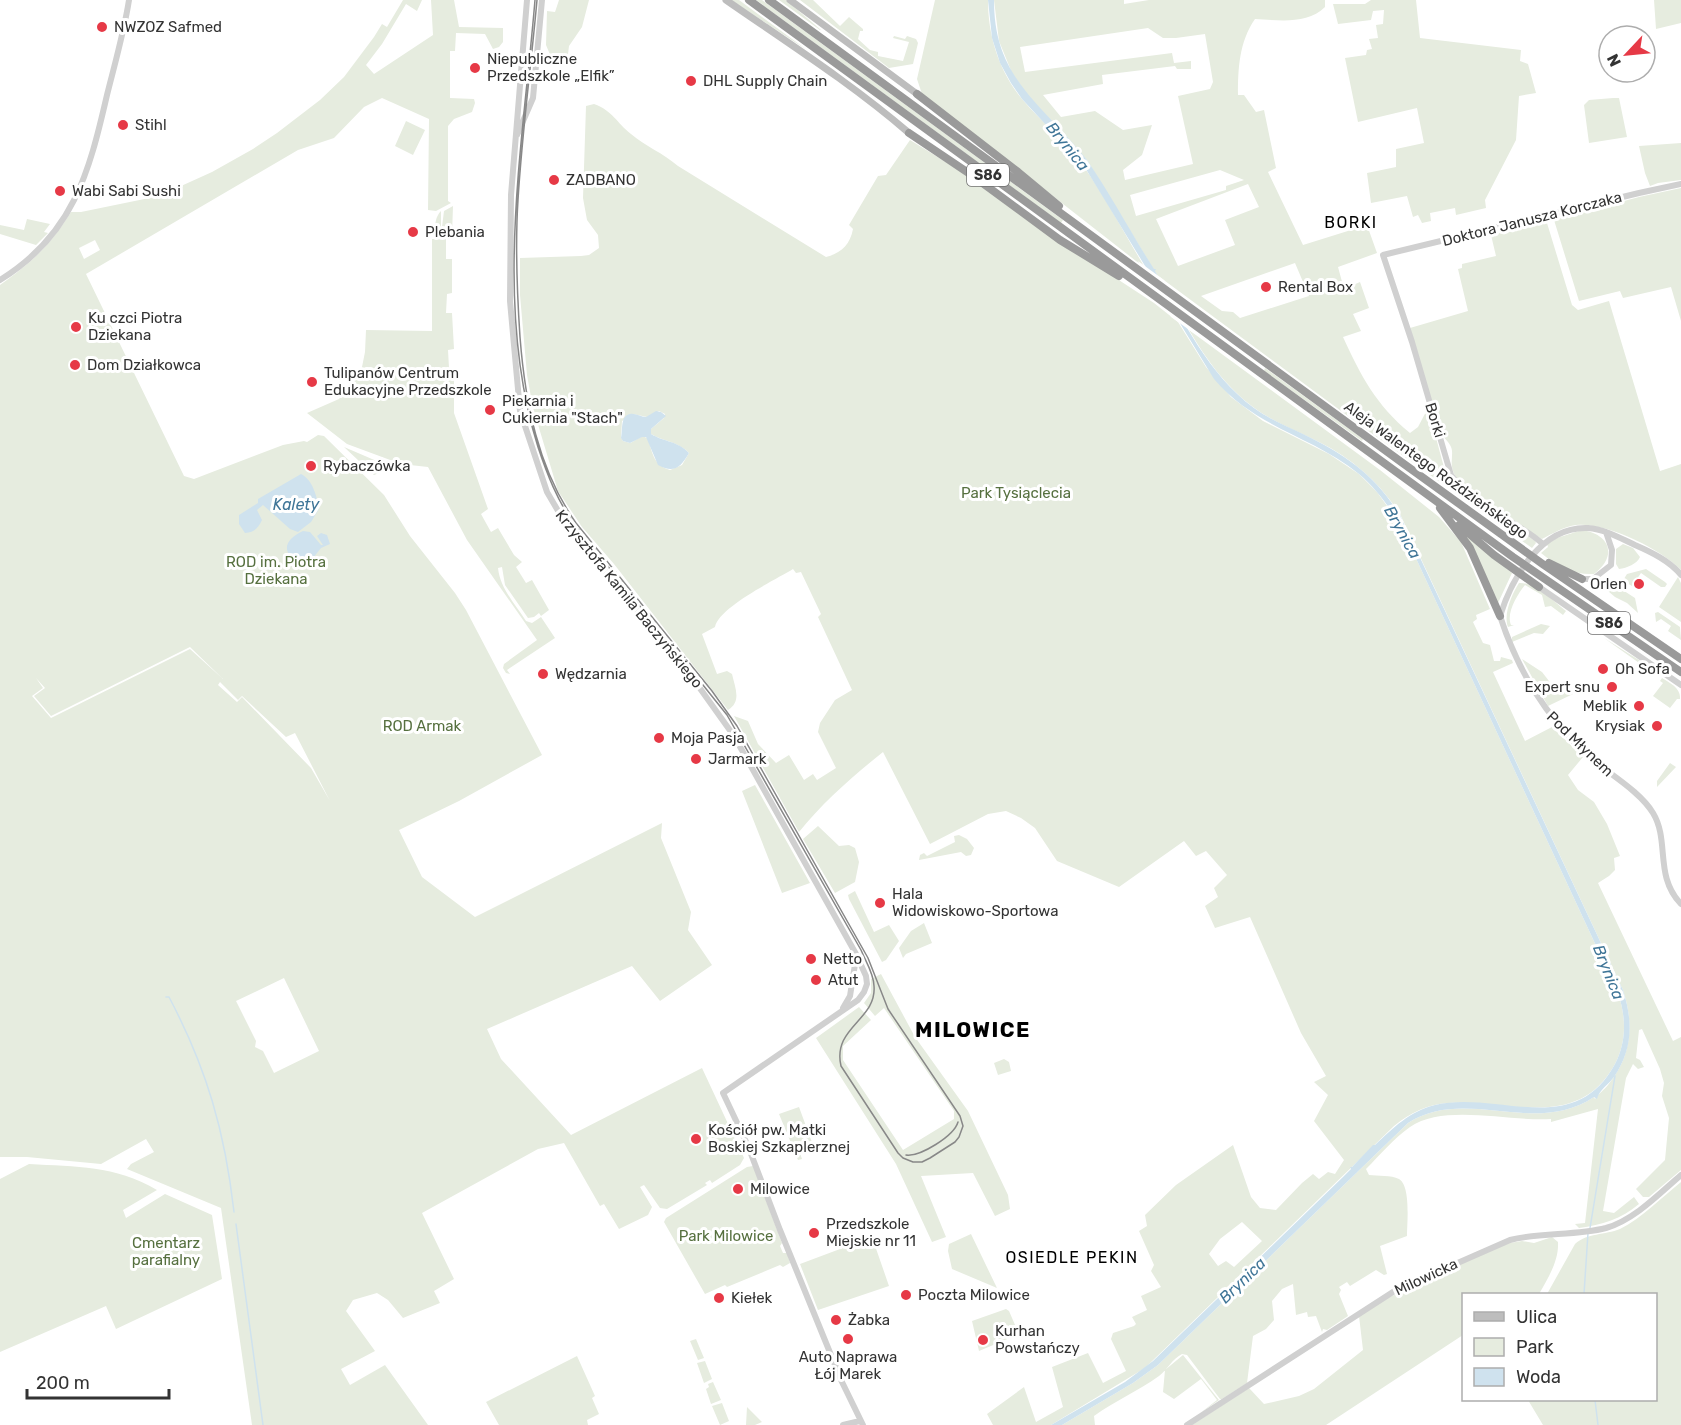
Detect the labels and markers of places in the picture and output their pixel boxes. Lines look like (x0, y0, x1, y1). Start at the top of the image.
place label: NWZOZ Safmed (114, 18, 222, 36)
marker: NWZOZ Safmed (95, 20, 109, 34)
place label: Niepubliczne Przedszkole „Elfik” (487, 50, 615, 85)
marker: Niepubliczne Przedszkole „Elfik” (468, 61, 482, 75)
place label: DHL Supply Chain (703, 72, 827, 90)
marker: DHL Supply Chain (684, 74, 698, 88)
place label: Stihl (135, 116, 167, 134)
marker: Stihl (116, 118, 130, 132)
place label: ZADBANO (566, 171, 636, 189)
marker: ZADBANO (547, 173, 561, 187)
place label: Wabi Sabi Sushi (72, 182, 181, 200)
marker: Wabi Sabi Sushi (53, 184, 67, 198)
place label: Plebania (425, 223, 485, 241)
marker: Plebania (406, 225, 420, 239)
place label: Rental Box (1278, 278, 1353, 296)
marker: Rental Box (1259, 280, 1273, 294)
place label: Ku czci Piotra Dziekana (88, 309, 182, 344)
marker: Ku czci Piotra Dziekana (69, 320, 83, 334)
place label: Dom Działkowca (87, 356, 201, 374)
marker: Dom Działkowca (68, 358, 82, 372)
place label: Tulipanów Centrum Edukacyjne Przedszkole (324, 364, 492, 399)
marker: Tulipanów Centrum Edukacyjne Przedszkole (305, 375, 319, 389)
place label: Piekarnia i Cukiernia "Stach" (502, 392, 623, 427)
marker: Piekarnia i Cukiernia "Stach" (483, 403, 497, 417)
place label: Rybaczówka (323, 457, 410, 475)
marker: Rybaczówka (304, 459, 318, 473)
place label: Orlen (1590, 575, 1627, 593)
marker: Orlen (1632, 577, 1646, 591)
place label: Oh Sofa (1615, 660, 1670, 678)
marker: Oh Sofa (1596, 662, 1610, 676)
place label: Wędzarnia (555, 665, 627, 683)
marker: Wędzarnia (536, 667, 550, 681)
place label: Expert snu (1524, 678, 1600, 696)
marker: Expert snu (1605, 680, 1619, 694)
place label: Meblik (1583, 697, 1627, 715)
marker: Meblik (1632, 699, 1646, 713)
place label: Krysiak (1595, 717, 1645, 735)
marker: Krysiak (1650, 719, 1664, 733)
place label: Moja Pasja (671, 729, 745, 747)
marker: Moja Pasja (652, 731, 666, 745)
place label: Jarmark (708, 750, 767, 768)
marker: Jarmark (689, 752, 703, 766)
place label: Hala Widowiskowo-Sportowa (892, 885, 1058, 920)
marker: Hala Widowiskowo-Sportowa (873, 896, 887, 910)
place label: Netto (823, 950, 862, 968)
marker: Netto (804, 952, 818, 966)
place label: Atut (828, 971, 859, 989)
marker: Atut (809, 973, 823, 987)
place label: Kościół pw. Matki Boskiej Szkaplerznej (708, 1121, 850, 1156)
marker: Kościół pw. Matki Boskiej Szkaplerznej (689, 1132, 703, 1146)
place label: Milowice (750, 1180, 810, 1198)
marker: Milowice (731, 1182, 745, 1196)
place label: Przedszkole Miejskie nr 11 (826, 1215, 916, 1250)
marker: Przedszkole Miejskie nr 11 (807, 1226, 821, 1240)
place label: Poczta Milowice (918, 1286, 1030, 1304)
marker: Poczta Milowice (899, 1288, 913, 1302)
place label: Kiełek (731, 1289, 773, 1307)
marker: Kiełek (712, 1291, 726, 1305)
place label: Żabka (848, 1311, 890, 1329)
marker: Żabka (829, 1313, 843, 1327)
place label: Kurhan Powstańczy (995, 1322, 1080, 1357)
marker: Auto Naprawa Łój Marek (841, 1332, 855, 1346)
marker: Kurhan Powstańczy (976, 1333, 990, 1347)
place label: Auto Naprawa Łój Marek (799, 1348, 897, 1383)

